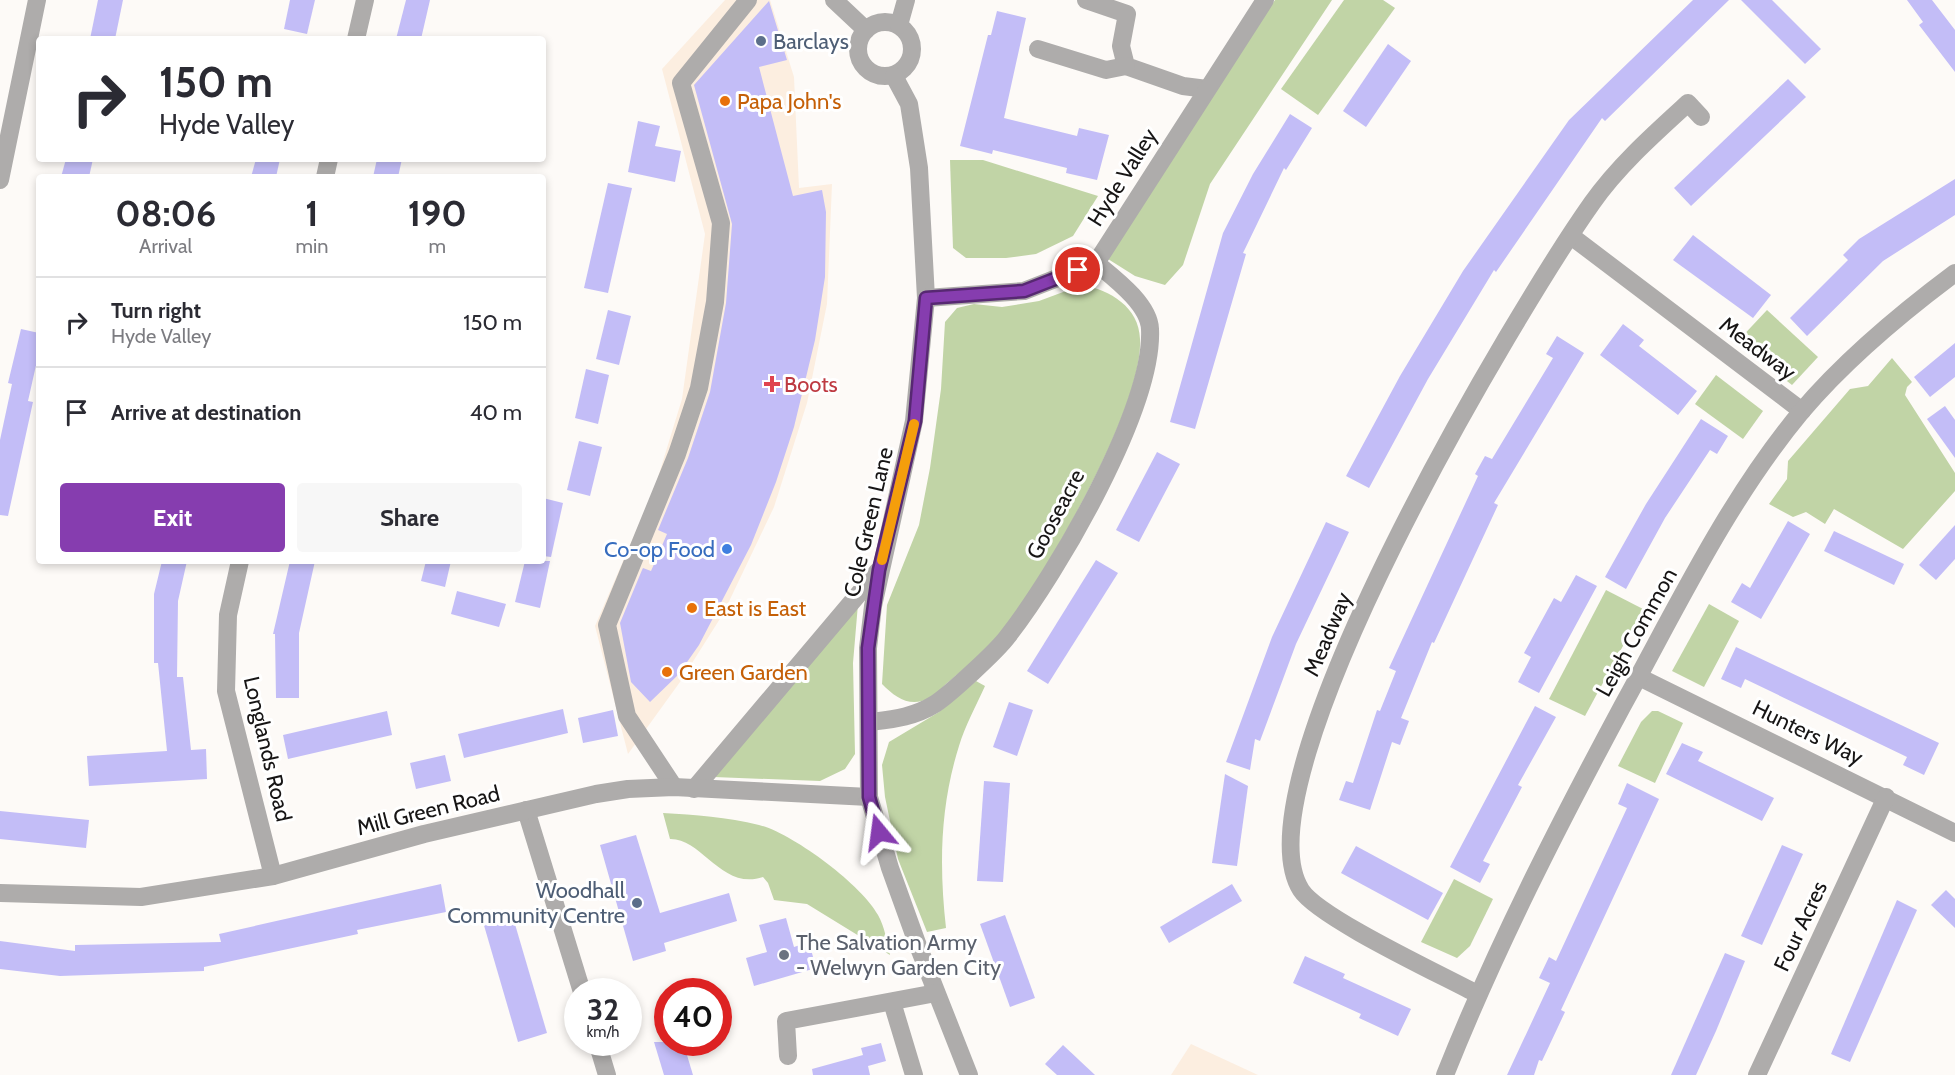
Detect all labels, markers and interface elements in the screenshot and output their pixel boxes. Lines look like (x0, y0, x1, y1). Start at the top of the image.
place label: Barclays (773, 28, 849, 55)
marker: Barclays (754, 34, 768, 48)
text: 150 m (159, 56, 273, 108)
icon: right (60, 60, 138, 138)
place label: Papa John's (737, 88, 841, 115)
marker: Papa John's (718, 94, 732, 108)
text: Hyde Valley (159, 108, 294, 141)
street label: Hyde Valley (1082, 123, 1163, 231)
text: 08:06 (115, 191, 216, 235)
text: 1 (305, 191, 319, 235)
text: 190 (408, 191, 467, 235)
text: Arrival (139, 234, 192, 258)
text: min (295, 234, 328, 258)
text: m (428, 234, 446, 258)
pin (1052, 244, 1103, 295)
icon: arrive (1061, 253, 1094, 286)
text: Turn right (111, 297, 201, 324)
icon: right (60, 306, 93, 339)
text: 150 m (463, 309, 522, 336)
street label: Meadway (1714, 311, 1801, 386)
text: Hyde Valley (111, 324, 211, 348)
place label: Boots (784, 371, 838, 398)
marker: Boots (765, 377, 779, 391)
icon: arrive (60, 396, 93, 429)
text: Arrive at destination (111, 399, 301, 426)
text: 40 m (470, 399, 522, 426)
street label: Cole Green Lane (838, 445, 899, 600)
street label: Gooseacre (1021, 465, 1090, 564)
button: Exit (60, 483, 285, 552)
button: Share (297, 483, 522, 552)
place label: Co-op Food (604, 536, 715, 563)
marker: Co-op Food (720, 542, 734, 556)
street label: Leigh Common (1590, 563, 1683, 701)
street label: Meadway (1298, 588, 1357, 680)
place label: East is East (704, 595, 807, 622)
marker: East is East (685, 601, 699, 615)
place label: Green Garden (679, 659, 808, 686)
marker: Green Garden (660, 665, 674, 679)
street label: Longlands Road (238, 674, 297, 824)
street label: Hunters Way (1748, 694, 1867, 771)
street label: Mill Green Road (354, 780, 502, 841)
position arrow (847, 800, 911, 864)
place label: Woodhall Community Centre (447, 877, 626, 929)
street label: Four Acres (1768, 877, 1833, 976)
marker: Woodhall Community Centre (630, 896, 644, 910)
place label: The Salvation Army - Welwyn Garden City (796, 929, 1001, 981)
marker: The Salvation Army - Welwyn Garden City (777, 948, 791, 962)
speed limit sign: 40 (654, 978, 732, 1056)
text: 32 (587, 991, 619, 1028)
text: km/h (587, 1023, 619, 1041)

